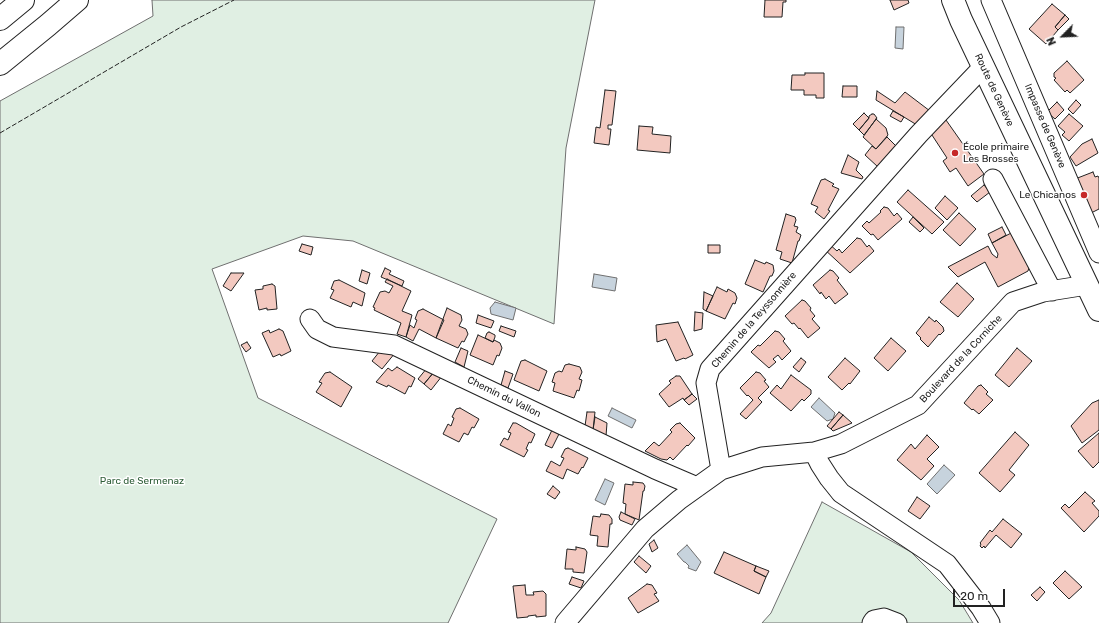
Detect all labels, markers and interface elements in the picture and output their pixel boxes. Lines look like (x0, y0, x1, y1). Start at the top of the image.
north arrow (1043, 16, 1083, 56)
text: N (1044, 35, 1059, 47)
street label: Route de Genève (972, 52, 1016, 128)
street label: Impasse de Genève (1022, 82, 1068, 170)
place label: École primaire Les Brosses (963, 141, 1029, 164)
marker: École primaire Les Brosses (950, 148, 960, 158)
place label: Le Chicanos (1019, 189, 1076, 201)
marker: Le Chicanos (1079, 190, 1089, 200)
street label: Chemin de la Teyssonnière (709, 269, 799, 371)
street label: Boulevard de la Corniche (917, 313, 1005, 405)
street label: Chemin du Vallon (465, 374, 543, 420)
park label: Parc de Sermenaz (100, 475, 184, 487)
scale bar (955, 581, 1007, 607)
text: 20 m (960, 589, 988, 603)

